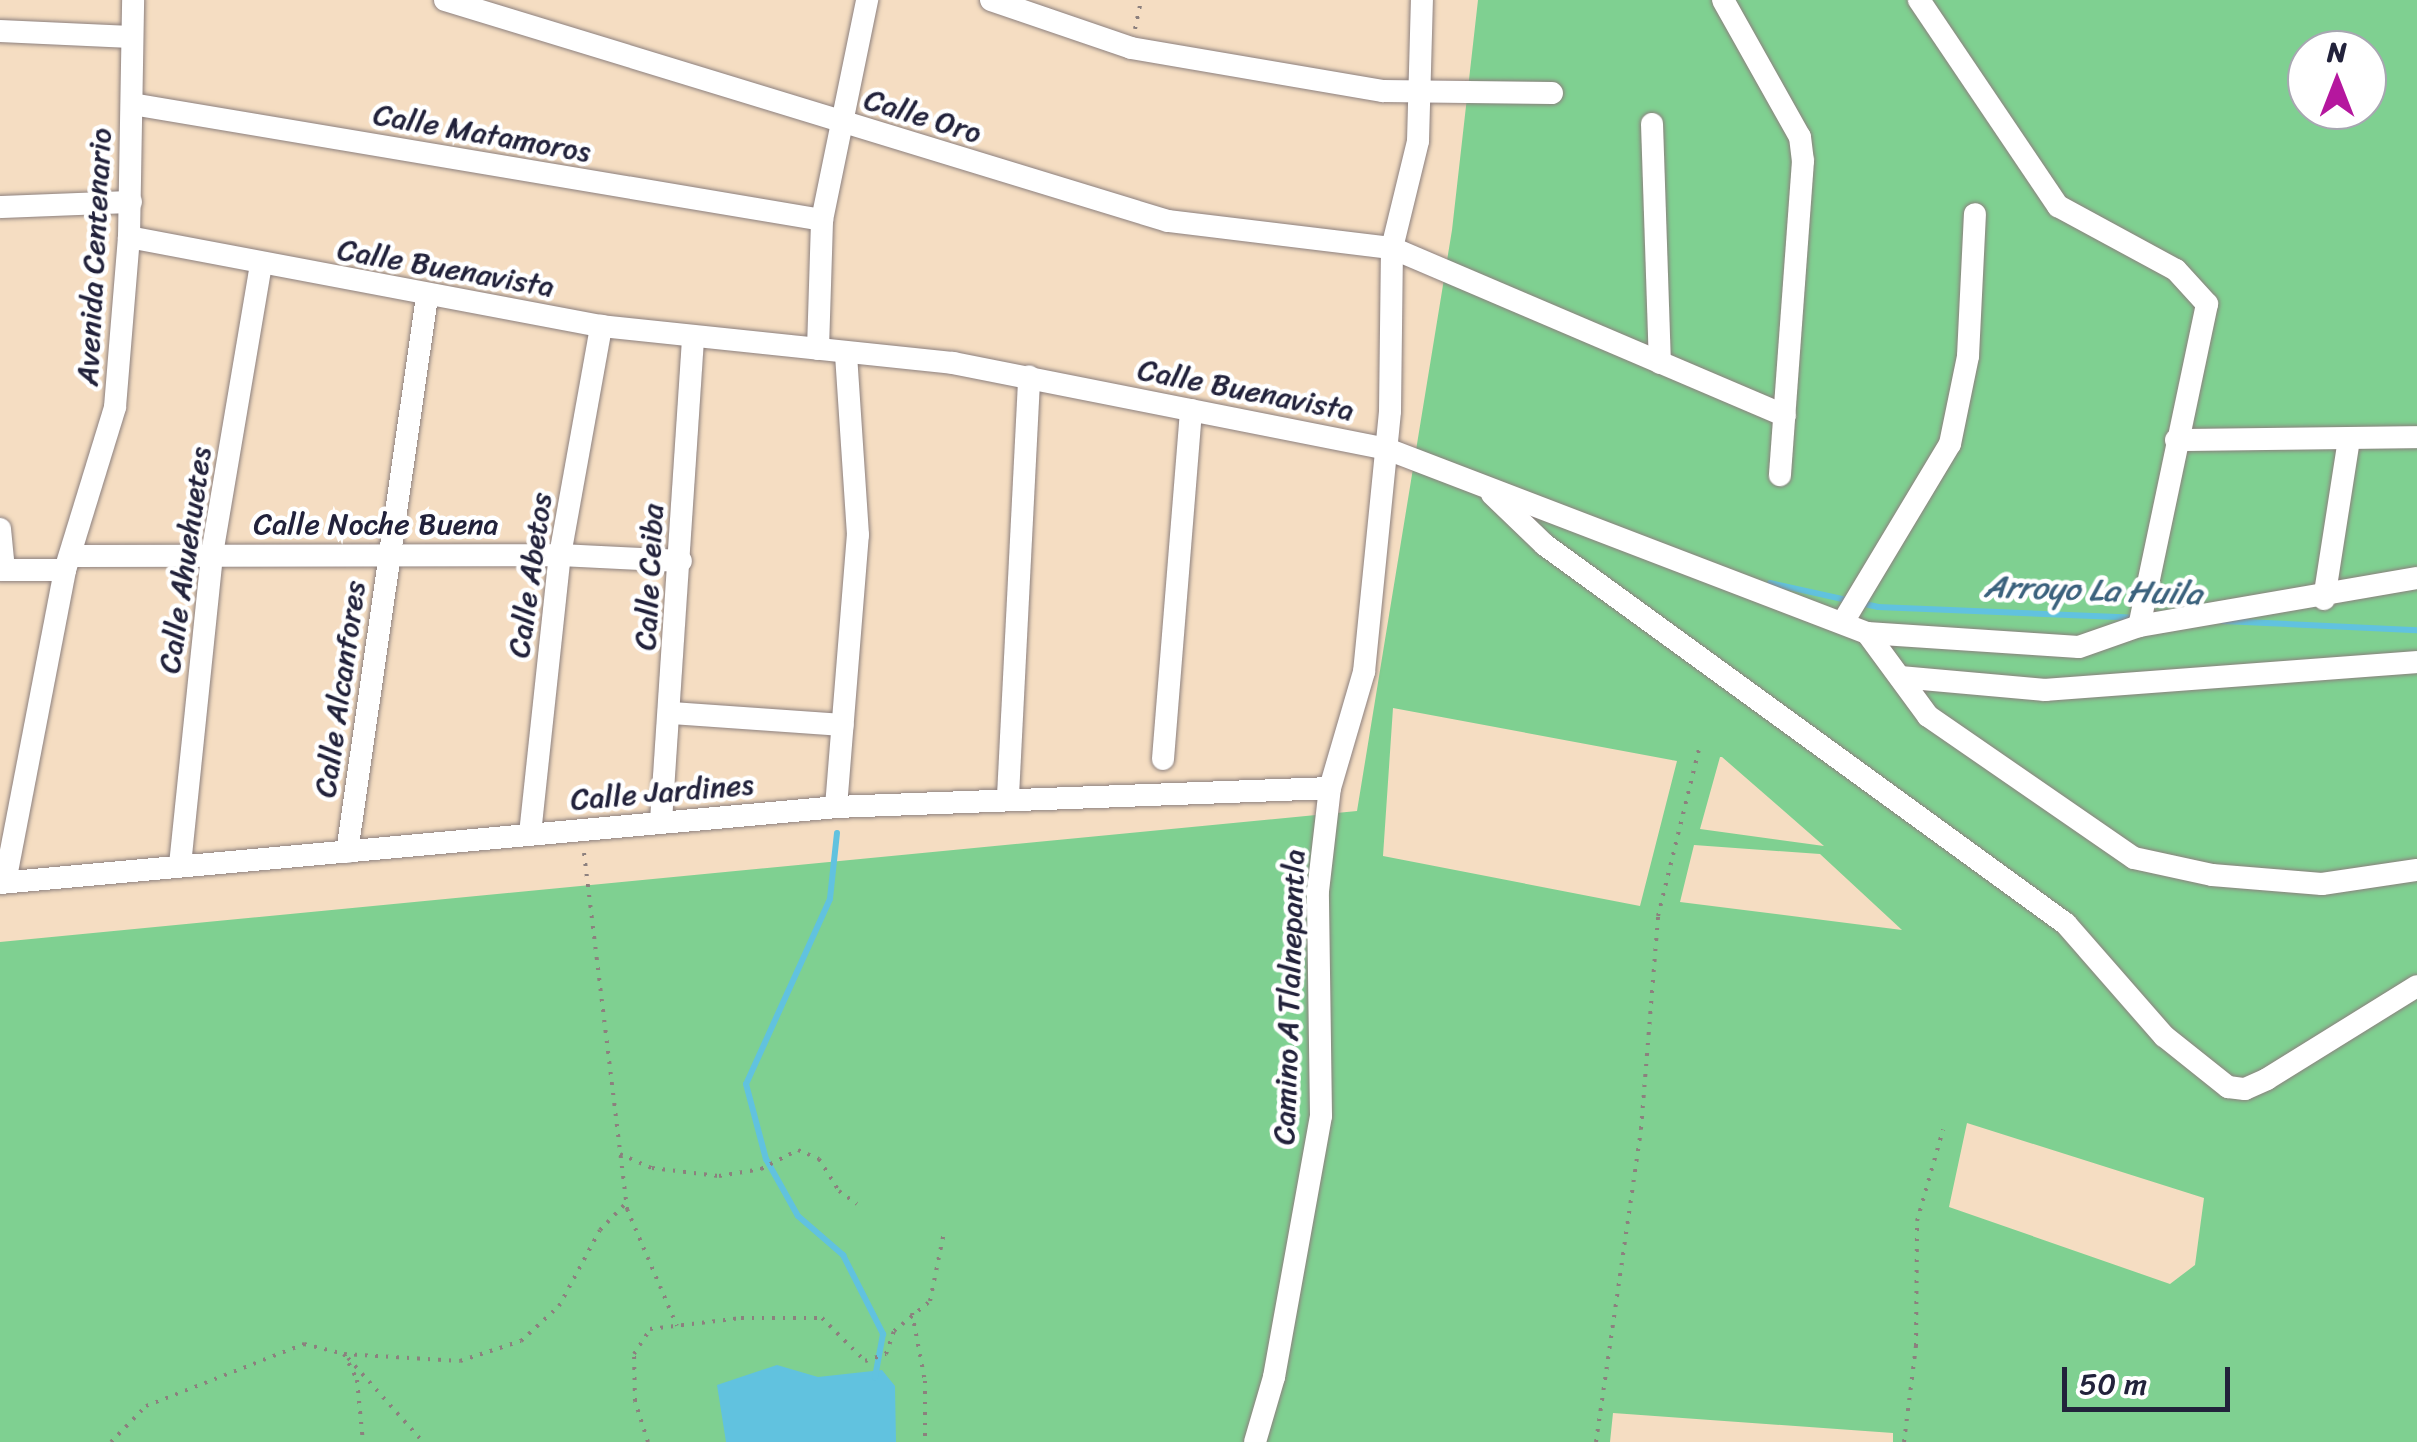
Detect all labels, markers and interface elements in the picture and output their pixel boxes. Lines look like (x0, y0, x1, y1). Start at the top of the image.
text: N (2327, 27, 2347, 76)
north arrow (2287, 30, 2387, 130)
street label: Calle Oro (860, 81, 986, 151)
street label: Calle Matamoros (370, 96, 594, 170)
street label: Avenida Centenario (69, 127, 119, 387)
street label: Calle Buenavista (335, 231, 557, 305)
street label: Calle Buenavista (1135, 351, 1357, 429)
street label: Calle Ahuehuetes (151, 444, 219, 676)
street label: Calle Abetos (501, 490, 559, 660)
street label: Calle Ceiba (627, 502, 671, 652)
street label: Calle Noche Buena (253, 506, 499, 542)
water label: Arroyo La Huila (1984, 568, 2202, 614)
street label: Calle Alcanfores (307, 579, 373, 799)
street label: Calle Jardines (569, 766, 755, 818)
street label: Camino A Tlalnepantla (1266, 849, 1312, 1145)
scale bar (2067, 1347, 2234, 1409)
text: 50 m (2079, 1357, 2147, 1411)

